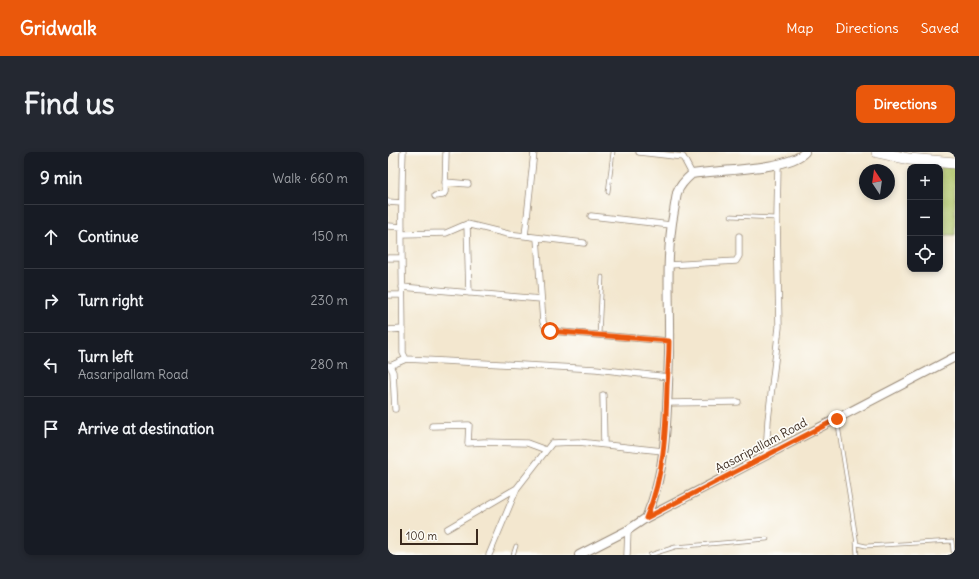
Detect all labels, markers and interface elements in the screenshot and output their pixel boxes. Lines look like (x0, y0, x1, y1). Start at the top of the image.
text: Gridwalk (20, 16, 97, 40)
text: Map (786, 19, 813, 37)
text: Directions (835, 19, 899, 37)
text: Saved (921, 19, 959, 37)
button: Directions (856, 85, 955, 123)
text: Find us (24, 86, 115, 122)
north arrow (859, 164, 895, 200)
map controls (907, 164, 943, 272)
button: + (907, 164, 943, 200)
text: 9 min (40, 167, 82, 189)
text: Walk · 660 m (273, 170, 348, 187)
button: − (907, 200, 943, 236)
icon: ahead (40, 226, 62, 248)
text: Continue (78, 227, 139, 246)
text: 150 m (312, 228, 348, 245)
button: locate (907, 236, 943, 272)
icon: right (40, 290, 62, 312)
text: Turn right (78, 291, 143, 310)
text: 230 m (310, 292, 348, 309)
route start (541, 322, 559, 340)
text: Turn left (78, 347, 133, 366)
icon: left (40, 354, 62, 376)
text: 280 m (310, 356, 348, 373)
text: Aasaripallam Road (78, 366, 188, 383)
route end (828, 410, 846, 428)
street label: Aasaripallam Road (712, 414, 810, 476)
icon: arrive (40, 418, 62, 440)
text: Arrive at destination (78, 419, 214, 438)
scale bar (400, 527, 478, 546)
text: 100 m (406, 529, 437, 543)

